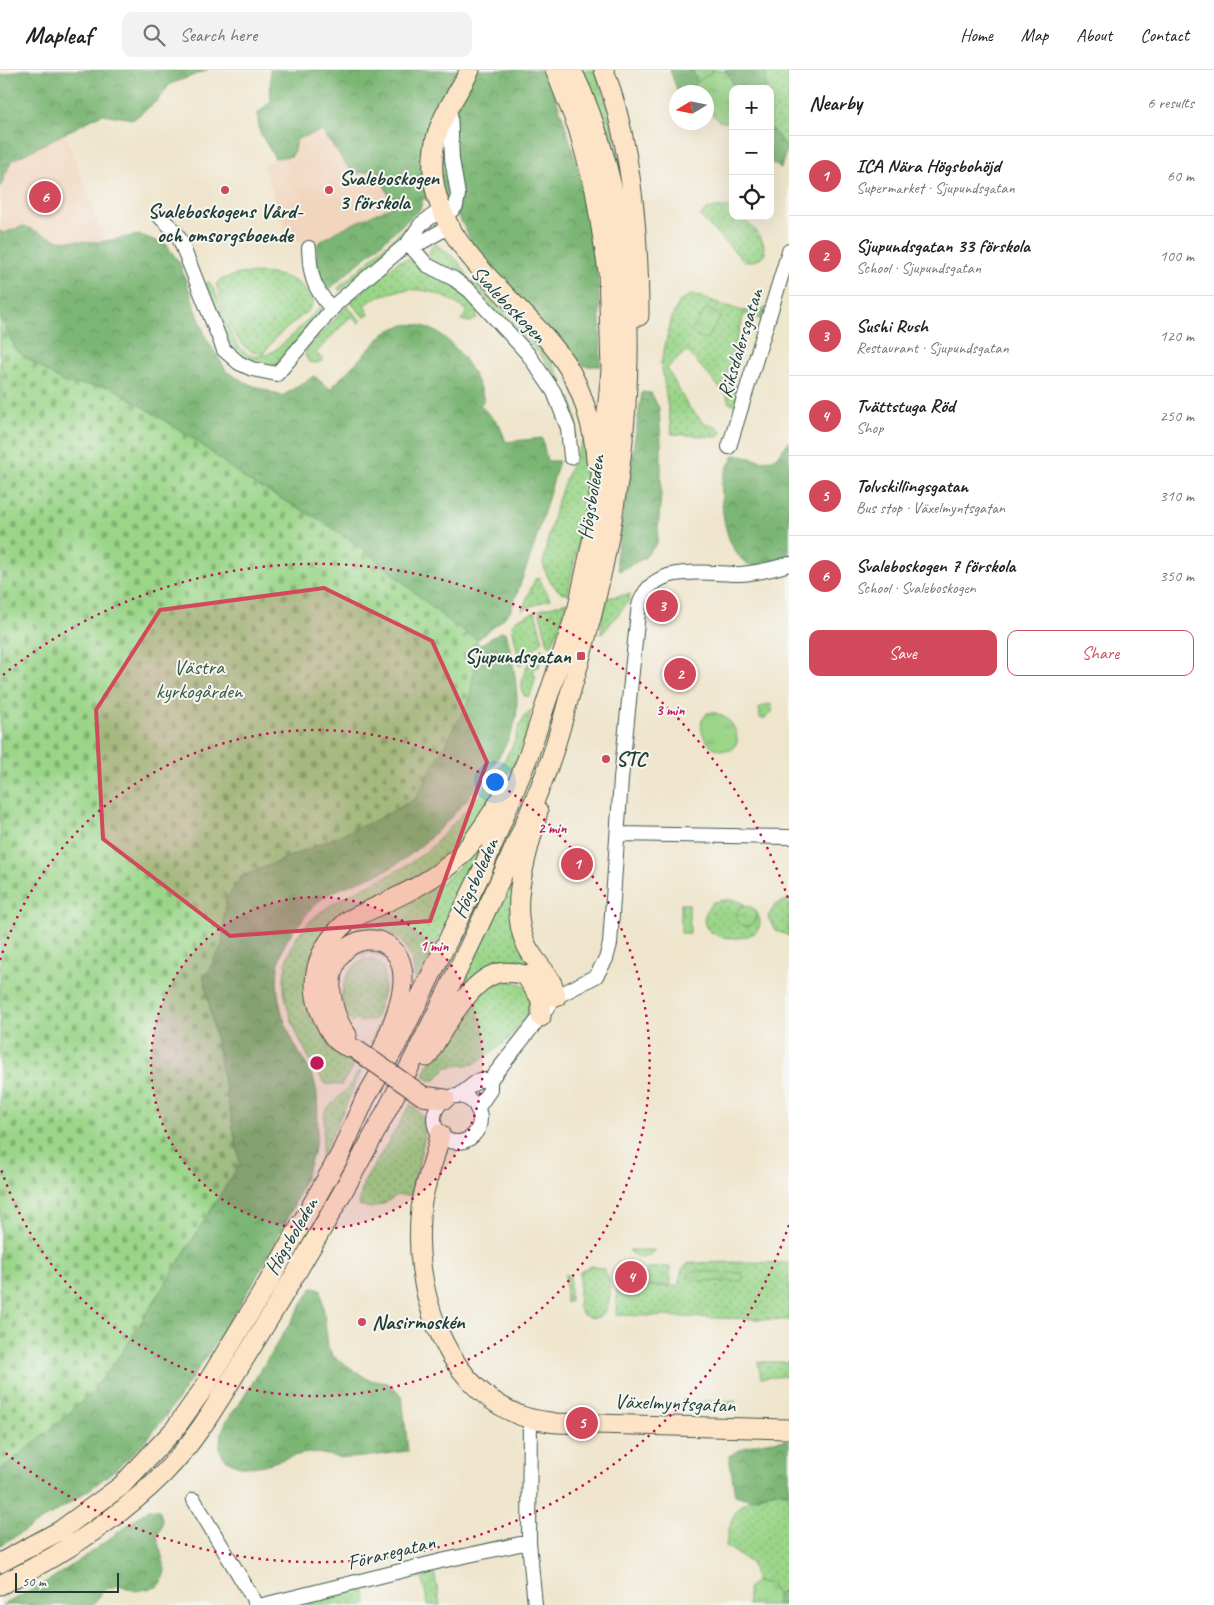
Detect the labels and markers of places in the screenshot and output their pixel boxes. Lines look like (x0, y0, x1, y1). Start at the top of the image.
place label: Svaleboskogen 3 förskola (339, 165, 441, 215)
pin: 6 (29, 178, 61, 216)
marker: Svaleboskogens Vård- och omsorgsboende (219, 184, 231, 196)
marker: Svaleboskogen 3 förskola (323, 184, 335, 196)
place label: Svaleboskogens Vård- och omsorgsboende (148, 198, 304, 248)
pin: 3 (646, 587, 678, 625)
place label: Sjupundsgatan (464, 643, 571, 669)
marker: Sjupundsgatan (575, 650, 587, 662)
pin: 2 (664, 655, 696, 693)
place label: STC (616, 746, 649, 772)
marker: STC (600, 753, 612, 765)
pin: 1 (561, 845, 593, 883)
centre of rings (308, 1054, 326, 1072)
pin: 4 (615, 1258, 647, 1296)
place label: Nasirmoskén (372, 1309, 466, 1335)
marker: Nasirmoskén (356, 1316, 368, 1328)
pin: 5 (566, 1404, 598, 1442)

